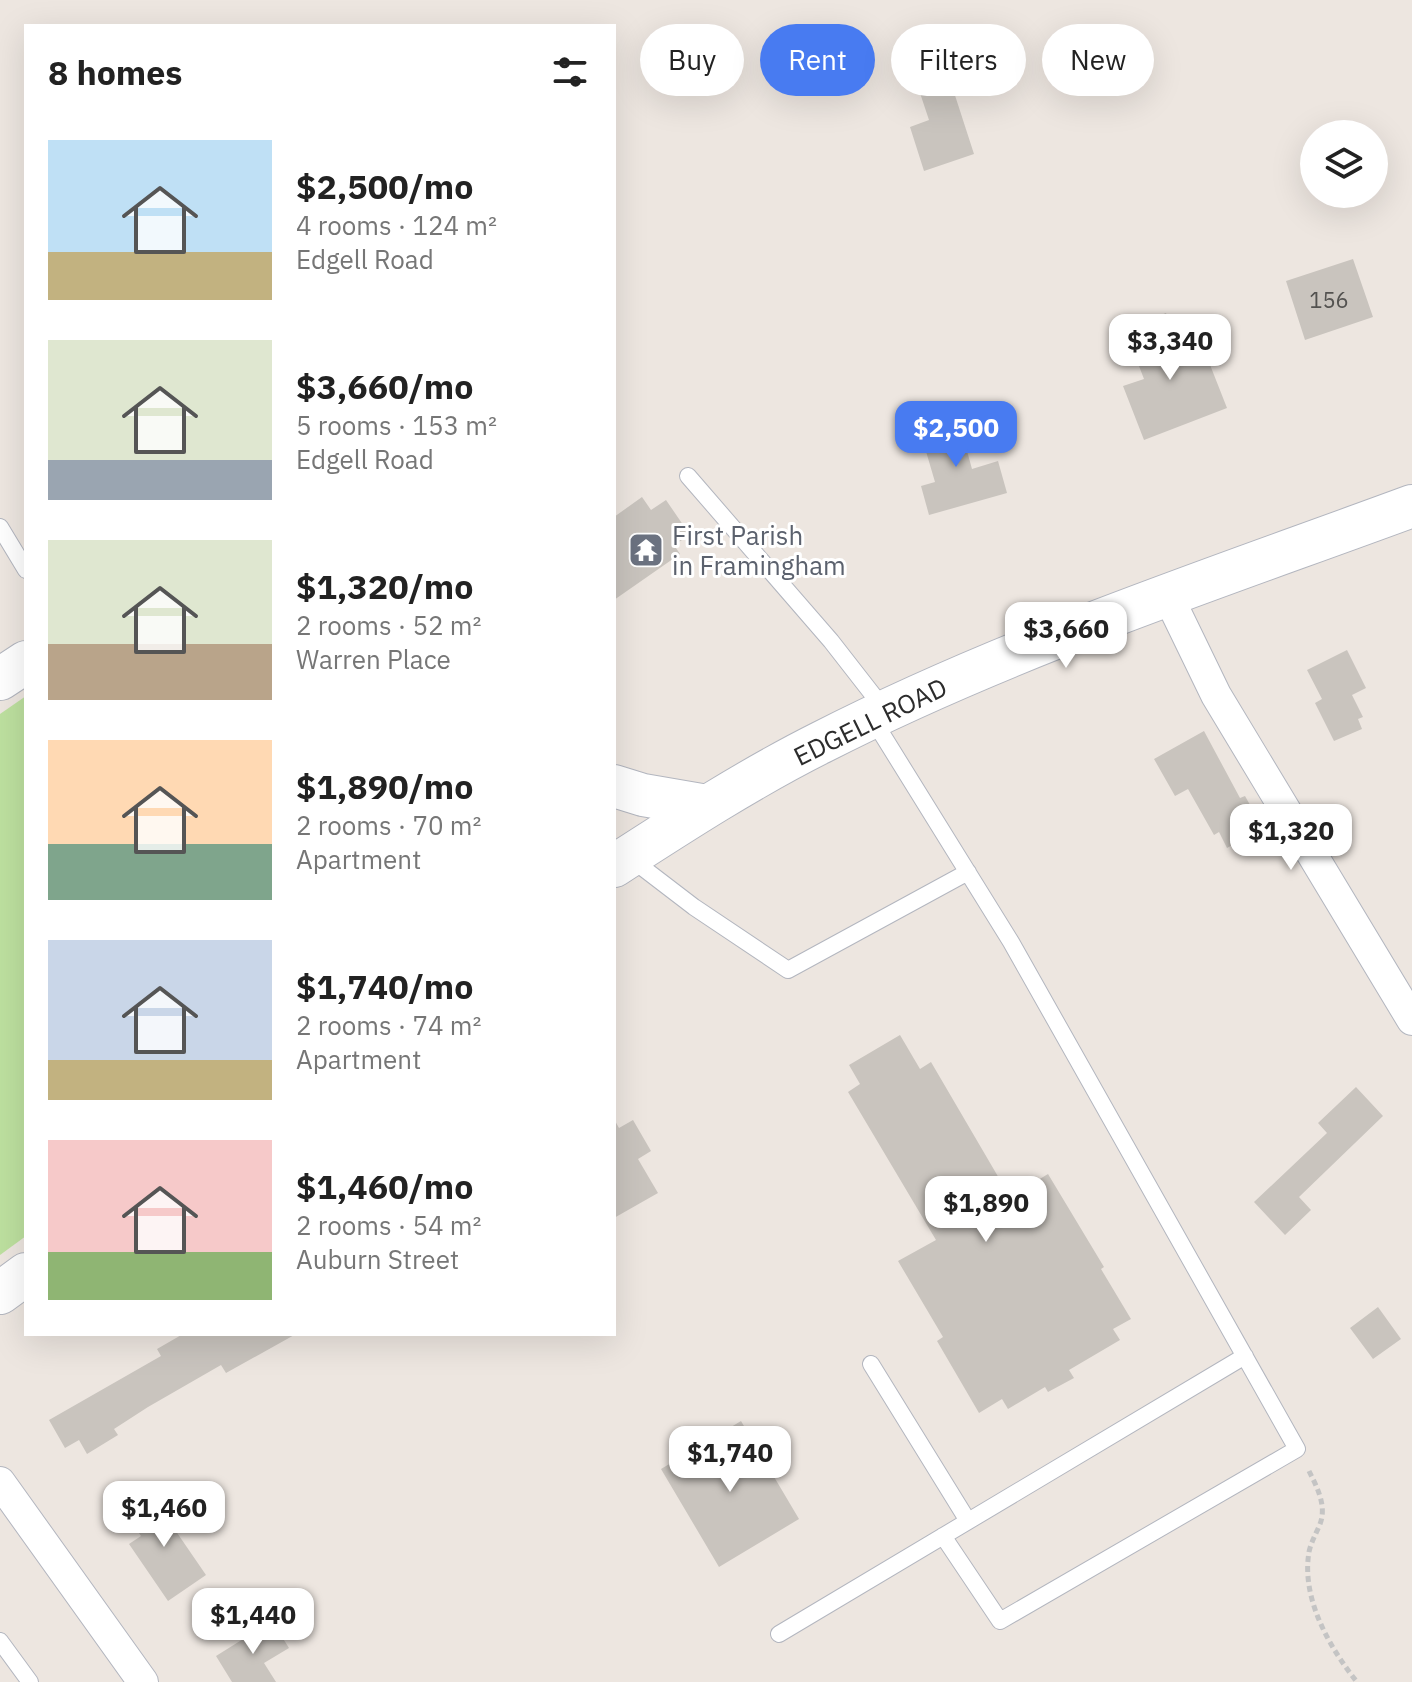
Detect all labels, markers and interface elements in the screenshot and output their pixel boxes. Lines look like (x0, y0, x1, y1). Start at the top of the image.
chip: Buy (640, 24, 744, 96)
chip: Rent (760, 24, 875, 96)
chip: Filters (891, 24, 1026, 96)
chip: New (1042, 24, 1154, 96)
text: 8 homes (48, 50, 183, 94)
icon: filters (548, 50, 592, 94)
map controls (1300, 120, 1388, 208)
button: layers (1300, 120, 1388, 208)
text: $2,500/mo (296, 164, 473, 208)
icon: home (112, 172, 208, 268)
text: 4 rooms · 124 m² (296, 208, 497, 242)
text: Edgell Road (296, 242, 434, 276)
house number: 156 (1309, 285, 1349, 314)
pin: $3,340 (1105, 314, 1235, 382)
text: $3,340 (1127, 323, 1213, 357)
text: $3,660/mo (296, 364, 473, 408)
icon: home (112, 372, 208, 468)
pin: $2,500 (891, 401, 1021, 469)
text: 5 rooms · 153 m² (296, 408, 497, 442)
text: $2,500 (913, 410, 999, 444)
text: Edgell Road (296, 442, 434, 476)
place label: First Parish in Framingham (672, 518, 846, 582)
temple icon: First Parish in Framingham (627, 531, 665, 569)
text: $1,320/mo (296, 564, 473, 608)
icon: home (112, 572, 208, 668)
pin: $3,660 (1001, 602, 1131, 670)
text: 2 rooms · 52 m² (296, 608, 481, 642)
text: $3,660 (1023, 611, 1109, 645)
text: Warren Place (296, 642, 451, 676)
street label: EDGELL ROAD (788, 669, 952, 773)
text: $1,890/mo (296, 764, 473, 808)
icon: home (112, 772, 208, 868)
pin: $1,320 (1226, 804, 1356, 872)
text: 2 rooms · 70 m² (296, 808, 481, 842)
text: $1,320 (1248, 813, 1334, 847)
text: Apartment (296, 842, 421, 876)
text: $1,740/mo (296, 964, 473, 1008)
icon: home (112, 972, 208, 1068)
text: 2 rooms · 74 m² (296, 1008, 481, 1042)
text: Apartment (296, 1042, 421, 1076)
text: $1,460/mo (296, 1164, 473, 1208)
icon: home (112, 1172, 208, 1268)
pin: $1,890 (921, 1176, 1051, 1244)
text: $1,890 (943, 1185, 1029, 1219)
text: 2 rooms · 54 m² (296, 1208, 481, 1242)
text: Auburn Street (296, 1242, 459, 1276)
pin: $1,740 (665, 1426, 795, 1494)
text: $1,740 (687, 1435, 773, 1469)
pin: $1,460 (99, 1481, 229, 1549)
text: $1,460 (121, 1490, 207, 1524)
pin: $1,440 (188, 1588, 318, 1656)
text: $1,440 (210, 1597, 296, 1631)

